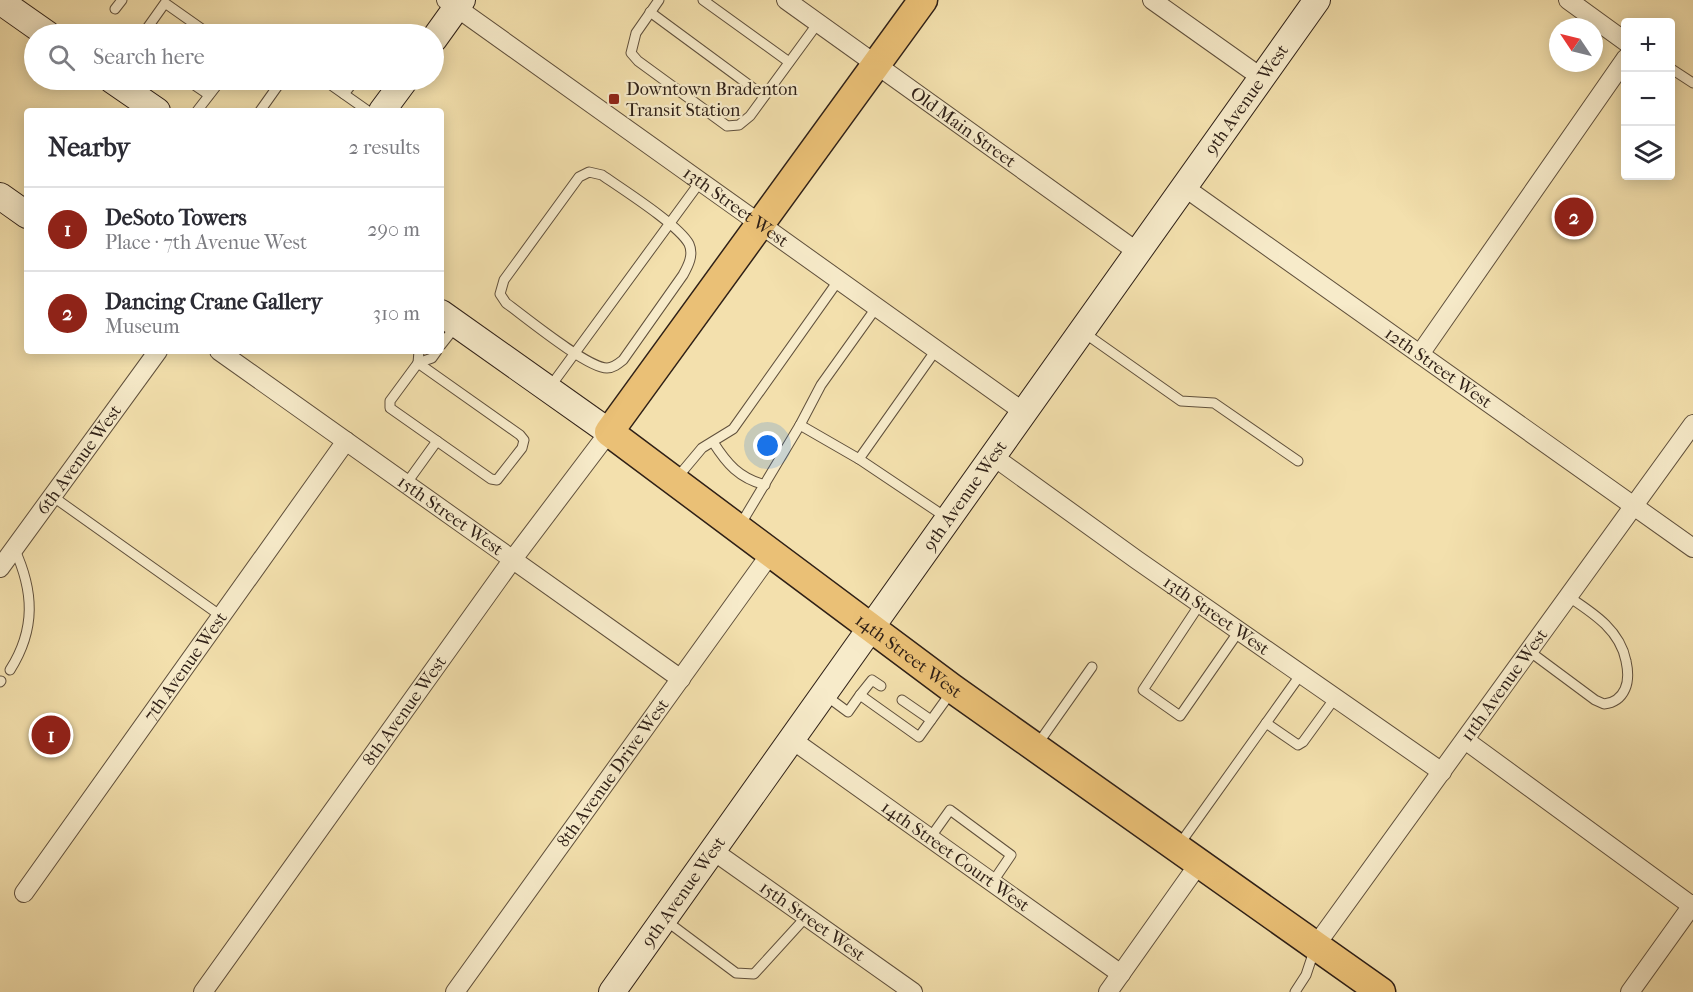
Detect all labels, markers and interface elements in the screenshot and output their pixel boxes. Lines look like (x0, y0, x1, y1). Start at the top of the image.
north arrow (1549, 18, 1603, 72)
map controls (1621, 18, 1675, 180)
button: + (1621, 18, 1675, 72)
search box (24, 24, 444, 90)
street label: 9th Avenue West (1200, 40, 1293, 159)
icon: search (45, 41, 78, 74)
text: Search here (93, 44, 205, 70)
button: − (1621, 72, 1675, 126)
place label: Downtown Bradenton Transit Station (626, 79, 798, 121)
street label: Old Main Street (906, 82, 1020, 172)
marker: Downtown Bradenton Transit Station (607, 92, 621, 106)
button: layers (1621, 126, 1675, 180)
text: Nearby (48, 132, 130, 163)
text: 2 results (349, 136, 420, 159)
street label: 13th Street West (679, 162, 793, 252)
pin: 2 (1554, 194, 1594, 240)
text: DeSoto Towers (105, 205, 247, 231)
text: 1 (64, 218, 71, 241)
text: 290 m (367, 218, 420, 241)
text: Place · 7th Avenue West (105, 231, 307, 254)
text: Dancing Crane Gallery (105, 289, 322, 315)
text: 2 (62, 302, 73, 325)
text: 310 m (373, 302, 420, 325)
text: Museum (105, 315, 180, 338)
street label: 12th Street West (1381, 322, 1496, 413)
street label: 6th Avenue West (32, 400, 126, 519)
your location (753, 431, 782, 460)
street label: 9th Avenue West (918, 436, 1011, 555)
street label: 15th Street West (394, 471, 508, 560)
street label: 13th Street West (1159, 571, 1274, 660)
street label: 7th Avenue West (139, 607, 232, 725)
street label: 14th Street West (851, 609, 966, 703)
street label: 11th Avenue West (1456, 624, 1552, 745)
street label: 8th Avenue West (358, 651, 451, 770)
street label: 8th Avenue Drive West (552, 694, 674, 851)
pin: 1 (32, 712, 70, 758)
street label: 14th Street Court West (877, 796, 1034, 916)
street label: 9th Avenue West (637, 832, 730, 951)
street label: 15th Street West (756, 876, 870, 966)

